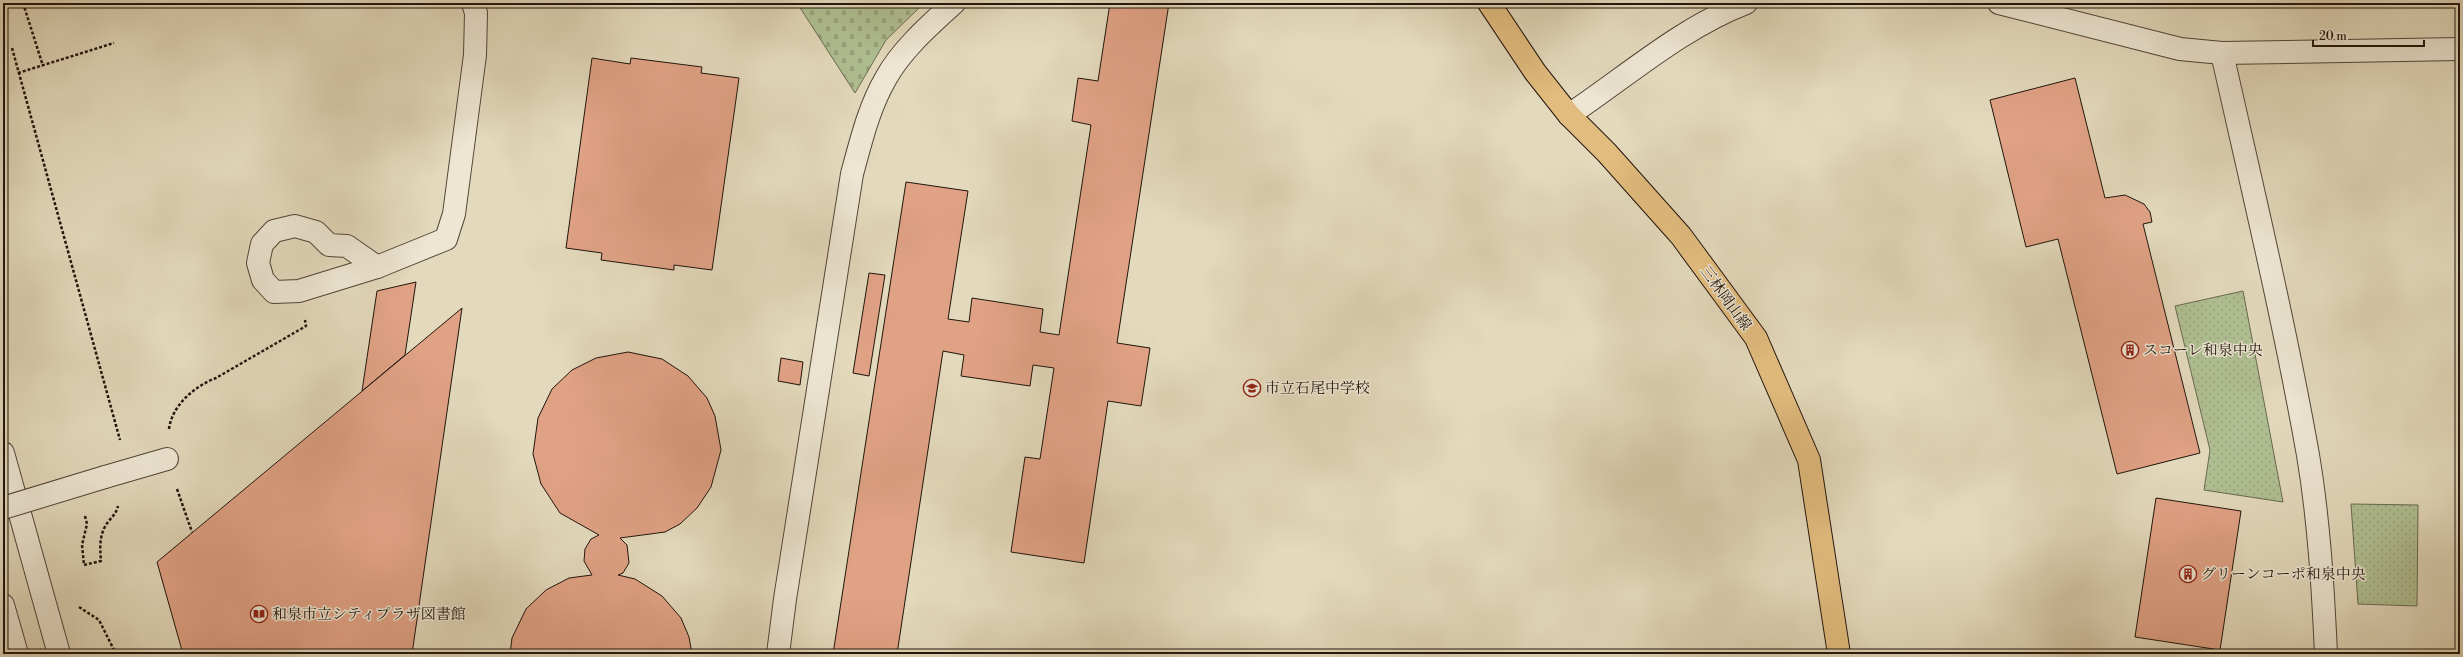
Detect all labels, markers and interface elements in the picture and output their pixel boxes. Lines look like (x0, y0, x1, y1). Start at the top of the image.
scale bar (2313, 22, 2424, 48)
text: 20 m (2319, 29, 2347, 44)
street label: 三林岡山線 (1696, 262, 1755, 334)
building icon: スコーレ和泉中央 (2120, 340, 2140, 360)
place label: スコーレ和泉中央 (2143, 341, 2263, 360)
school or university icon: 市立石尾中学校 (1242, 378, 1262, 398)
place label: 市立石尾中学校 (1265, 379, 1370, 398)
building icon: グリーンコーポ和泉中央 (2178, 564, 2198, 584)
place label: グリーンコーポ和泉中央 (2201, 565, 2366, 584)
library icon: 和泉市立シティプラザ図書館 (249, 604, 269, 624)
place label: 和泉市立シティプラザ図書館 (272, 605, 466, 624)

